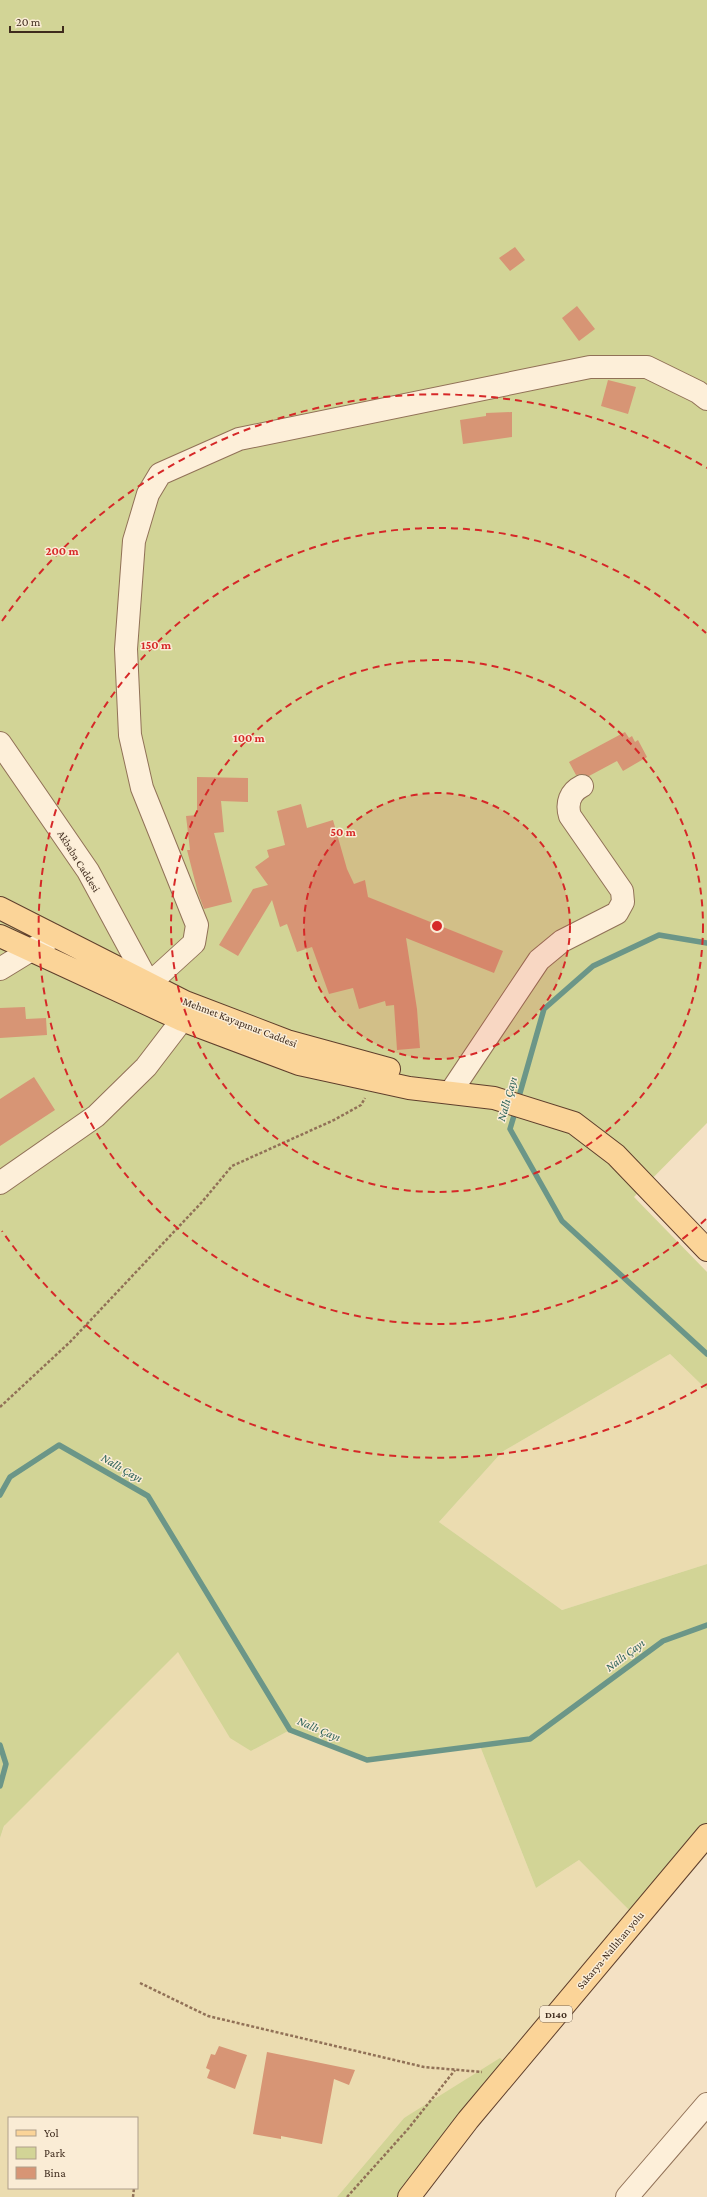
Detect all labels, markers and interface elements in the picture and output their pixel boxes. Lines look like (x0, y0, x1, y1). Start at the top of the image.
scale bar (10, 8, 63, 34)
text: 20 m (16, 15, 41, 29)
text: 200 m (45, 544, 79, 558)
text: 150 m (141, 638, 172, 652)
text: 100 m (233, 731, 266, 745)
text: 50 m (330, 825, 357, 839)
street label: Akbaba Caddesi (55, 828, 103, 894)
centre of rings (430, 919, 444, 933)
street label: Mehmet Kayapınar Caddesi (181, 995, 299, 1050)
water label: Nallı Çayı (494, 1075, 520, 1123)
water label: Nallı Çayı (99, 1451, 145, 1485)
water label: Nallı Çayı (603, 1636, 647, 1674)
water label: Nallı Çayı (295, 1714, 343, 1744)
street label: Sakarya-Nallıhan yolu (574, 1909, 647, 1992)
road number: D140 (540, 2006, 572, 2022)
legend (8, 2117, 138, 2189)
text: Yol (44, 2126, 59, 2140)
text: Park (44, 2146, 66, 2160)
text: Bina (44, 2166, 66, 2180)

